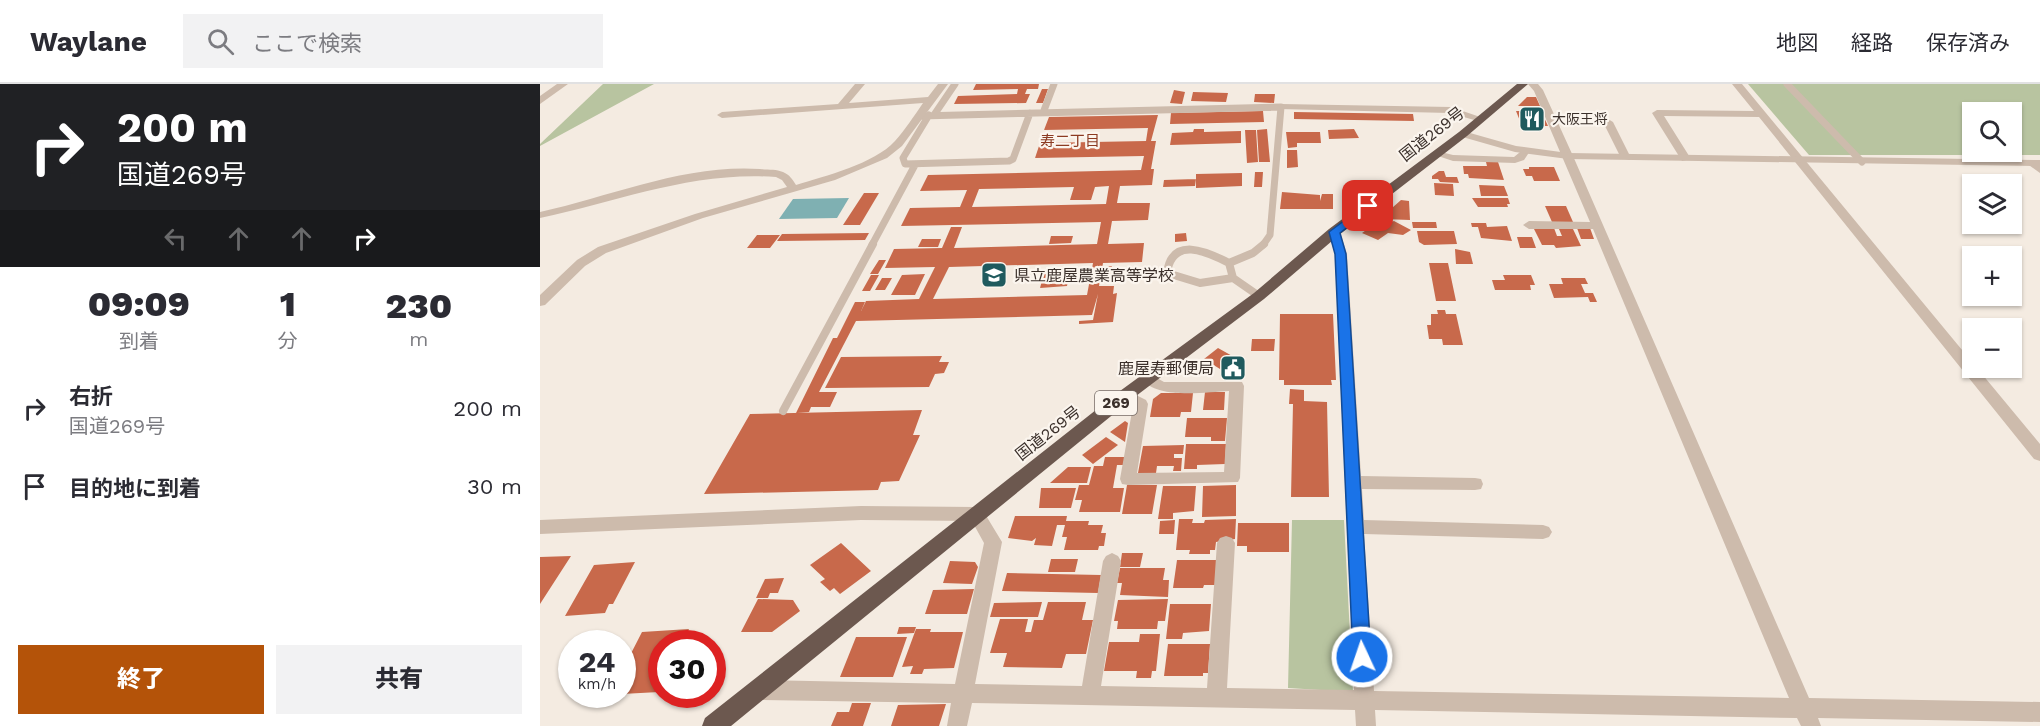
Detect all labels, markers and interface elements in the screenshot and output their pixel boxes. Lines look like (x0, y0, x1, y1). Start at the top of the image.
search box (183, 14, 603, 68)
text: Waylane (30, 25, 147, 58)
icon: search (204, 25, 237, 58)
text: 地図 (1776, 30, 1818, 55)
text: 経路 (1851, 30, 1893, 55)
text: 保存済み (1926, 30, 2010, 55)
text: ここで検索 (252, 31, 362, 56)
map controls (1962, 102, 2022, 378)
button: search (1962, 102, 2022, 162)
text: 200 m (117, 103, 248, 152)
street label: 国道269号 (1396, 103, 1468, 165)
restaurant icon: 大阪王将 (1517, 104, 1547, 134)
icon: right (18, 108, 96, 186)
place label: 大阪王将 (1552, 111, 1608, 127)
district label: 寿二丁目 (1040, 132, 1100, 150)
text: 国道269号 (117, 159, 247, 191)
button: layers (1962, 174, 2022, 234)
pin (1342, 180, 1393, 231)
icon: arrive (1351, 189, 1384, 222)
icon: left (159, 222, 192, 255)
icon: ahead (222, 222, 255, 255)
icon: ahead (285, 222, 318, 255)
icon: right (348, 222, 381, 255)
button: + (1962, 246, 2022, 306)
school or university icon: 県立鹿屋農業高等学校 (979, 260, 1009, 290)
place label: 県立鹿屋農業高等学校 (1014, 266, 1174, 285)
text: 09:09 (88, 283, 190, 325)
text: 1 (280, 283, 296, 325)
text: 230 (386, 285, 452, 327)
button: − (1962, 318, 2022, 378)
text: m (409, 327, 428, 351)
text: 到着 (119, 329, 159, 353)
text: 分 (278, 329, 298, 353)
public building icon: 鹿屋寿郵便局 (1218, 353, 1248, 383)
place label: 鹿屋寿郵便局 (1118, 359, 1214, 378)
text: 右折 (69, 384, 113, 409)
road number: 269 (1095, 391, 1137, 415)
icon: right (18, 392, 51, 425)
text: 200 m (453, 396, 522, 421)
street label: 国道269号 (1012, 402, 1084, 464)
text: 国道269号 (69, 414, 165, 438)
icon: arrive (18, 470, 51, 503)
text: 30 m (467, 474, 522, 499)
text: 目的地に到着 (69, 476, 201, 501)
position arrow (1330, 625, 1394, 689)
speed limit sign: 30 (648, 630, 726, 708)
text: 24 (579, 644, 615, 679)
button: 終了 (18, 645, 264, 714)
button: 共有 (276, 645, 522, 714)
text: km/h (578, 675, 616, 693)

